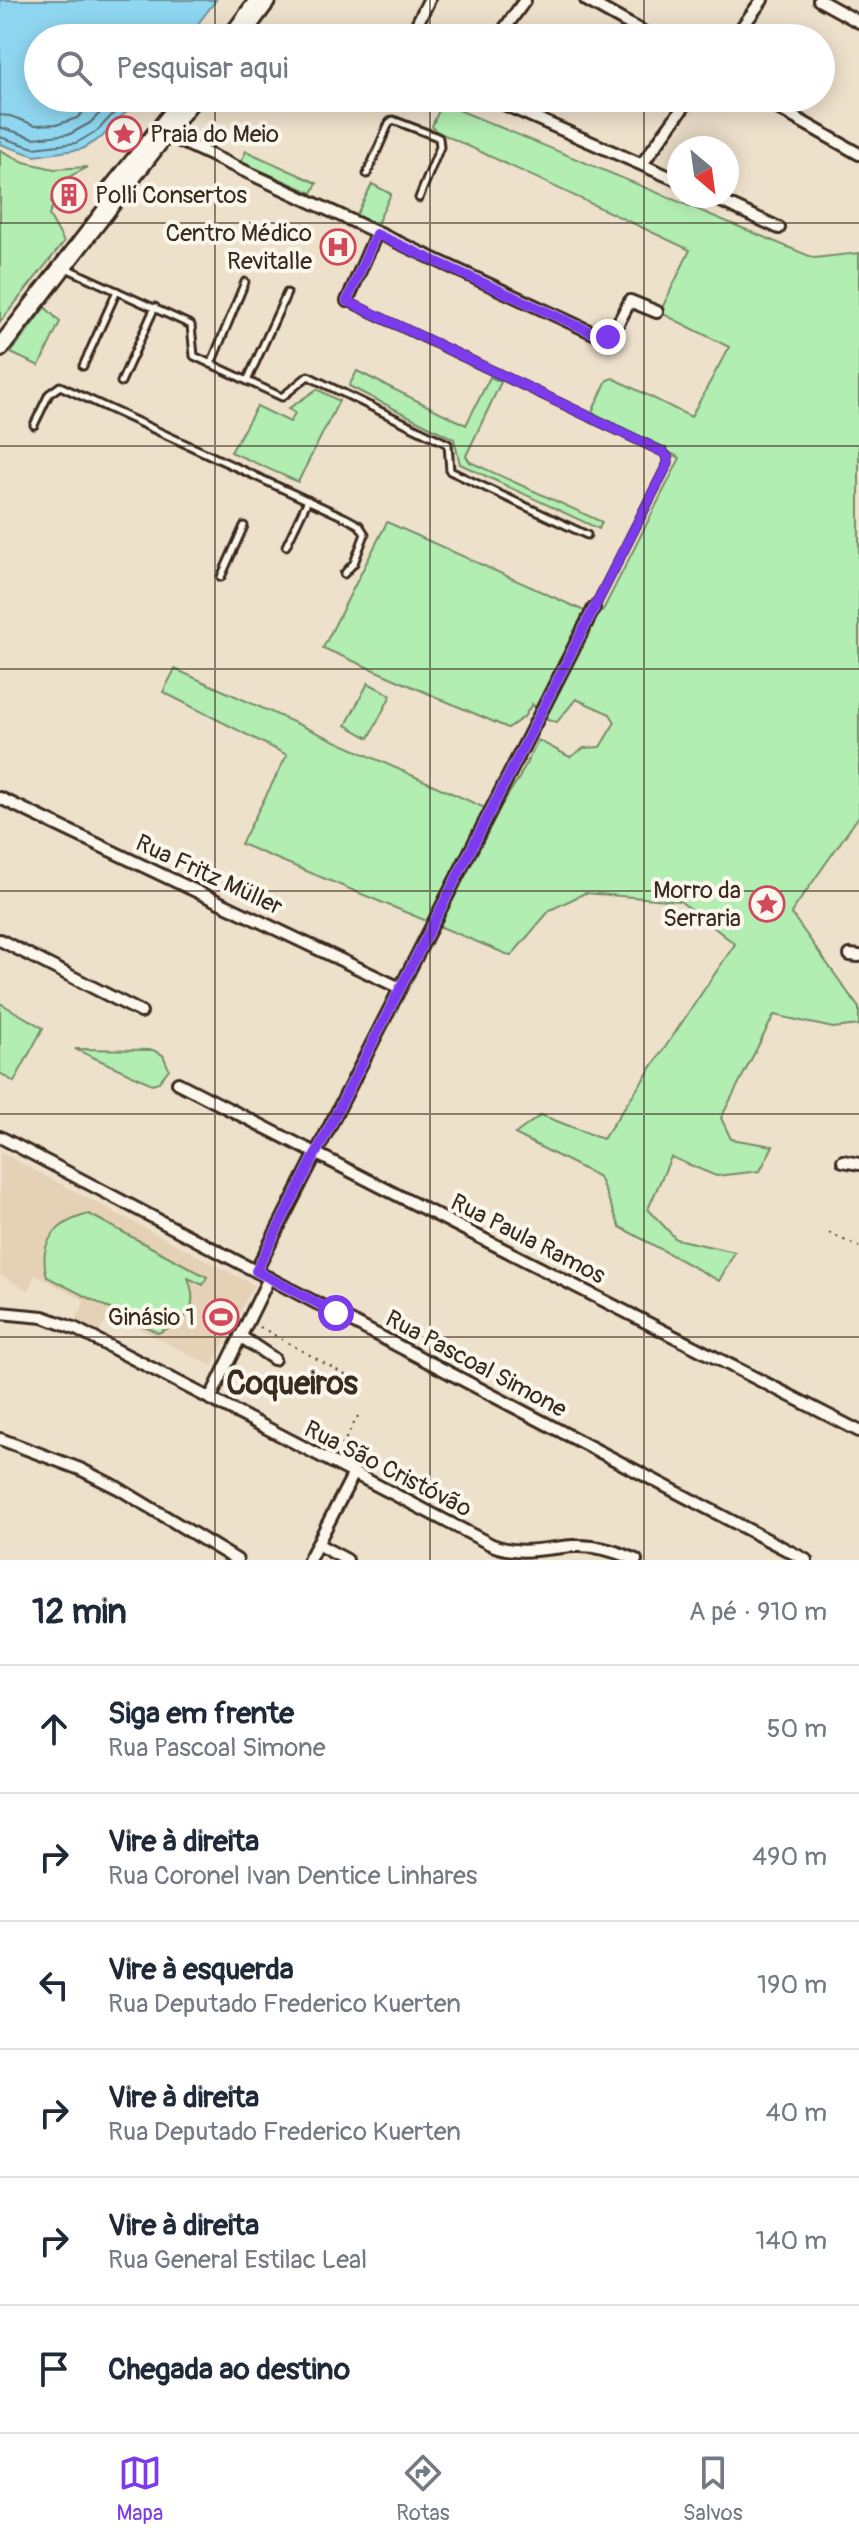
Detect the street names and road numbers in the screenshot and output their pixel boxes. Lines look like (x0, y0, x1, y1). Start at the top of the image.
street label: Rua Fritz Müller (131, 828, 287, 922)
street label: Rua Paula Ramos (446, 1188, 610, 1291)
street label: Rua Pascoal Simone (381, 1304, 572, 1424)
street label: Rua São Cristóvão (299, 1414, 477, 1524)

